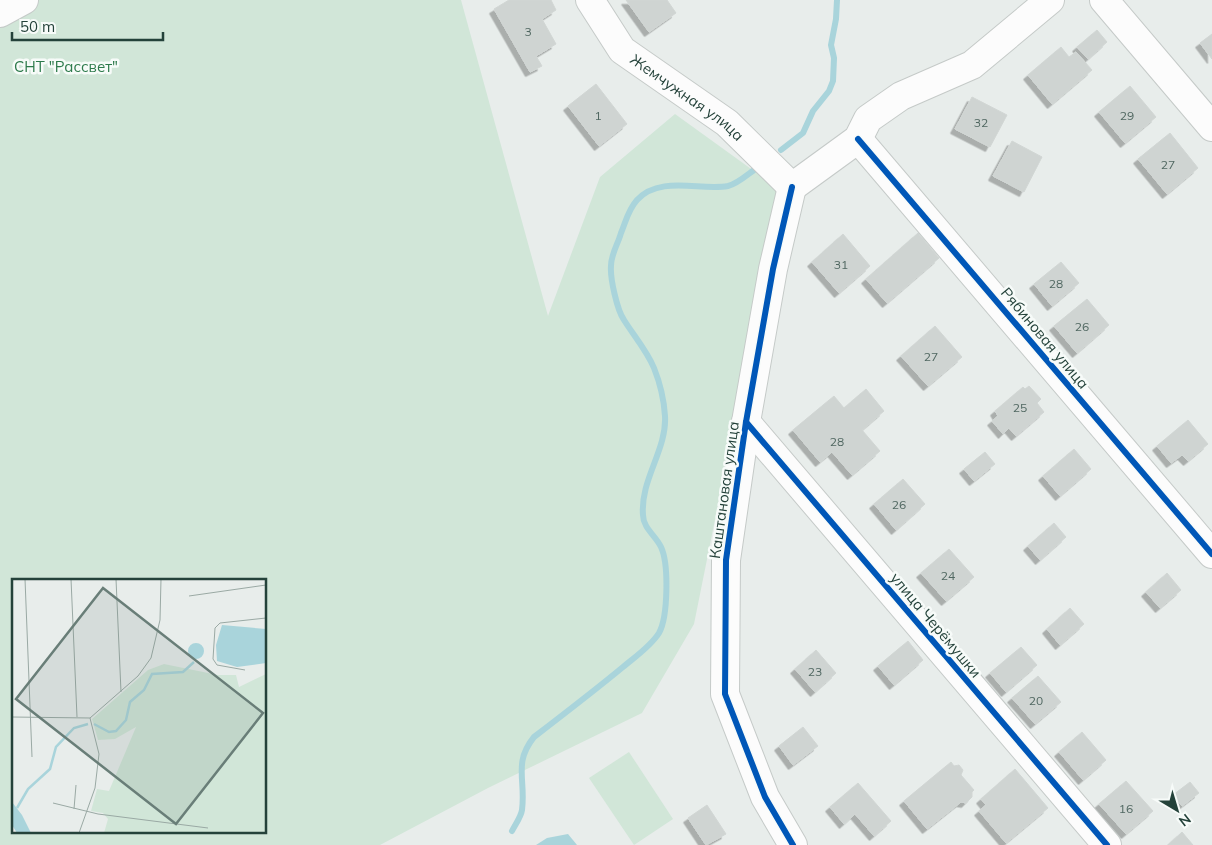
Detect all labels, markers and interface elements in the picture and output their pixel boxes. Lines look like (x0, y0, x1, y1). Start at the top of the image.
scale bar (12, 10, 164, 42)
text: 50 m (20, 17, 55, 36)
house number: 3 (524, 24, 532, 39)
street label: Жемчужная улица (627, 49, 748, 144)
park label: СНТ "Рассвет" (14, 57, 118, 76)
house number: 1 (594, 108, 602, 123)
house number: 29 (1120, 108, 1134, 123)
house number: 32 (974, 115, 988, 130)
house number: 27 (1161, 157, 1175, 172)
house number: 31 (834, 257, 848, 272)
house number: 28 (1049, 276, 1063, 291)
street label: Рябиновая улица (997, 283, 1093, 393)
house number: 26 (1075, 319, 1089, 334)
house number: 27 (924, 349, 938, 364)
house number: 25 (1013, 400, 1027, 415)
street label: Каштановая улица (705, 420, 743, 560)
house number: 28 (830, 434, 844, 449)
house number: 26 (892, 497, 906, 512)
house number: 24 (941, 568, 955, 583)
street label: улица Черёмушки (887, 569, 985, 681)
inset map (12, 579, 266, 832)
house number: 23 (808, 664, 822, 679)
house number: 20 (1029, 693, 1043, 708)
north arrow (1152, 785, 1202, 835)
house number: 16 (1119, 801, 1133, 816)
text: N (1175, 810, 1195, 831)

